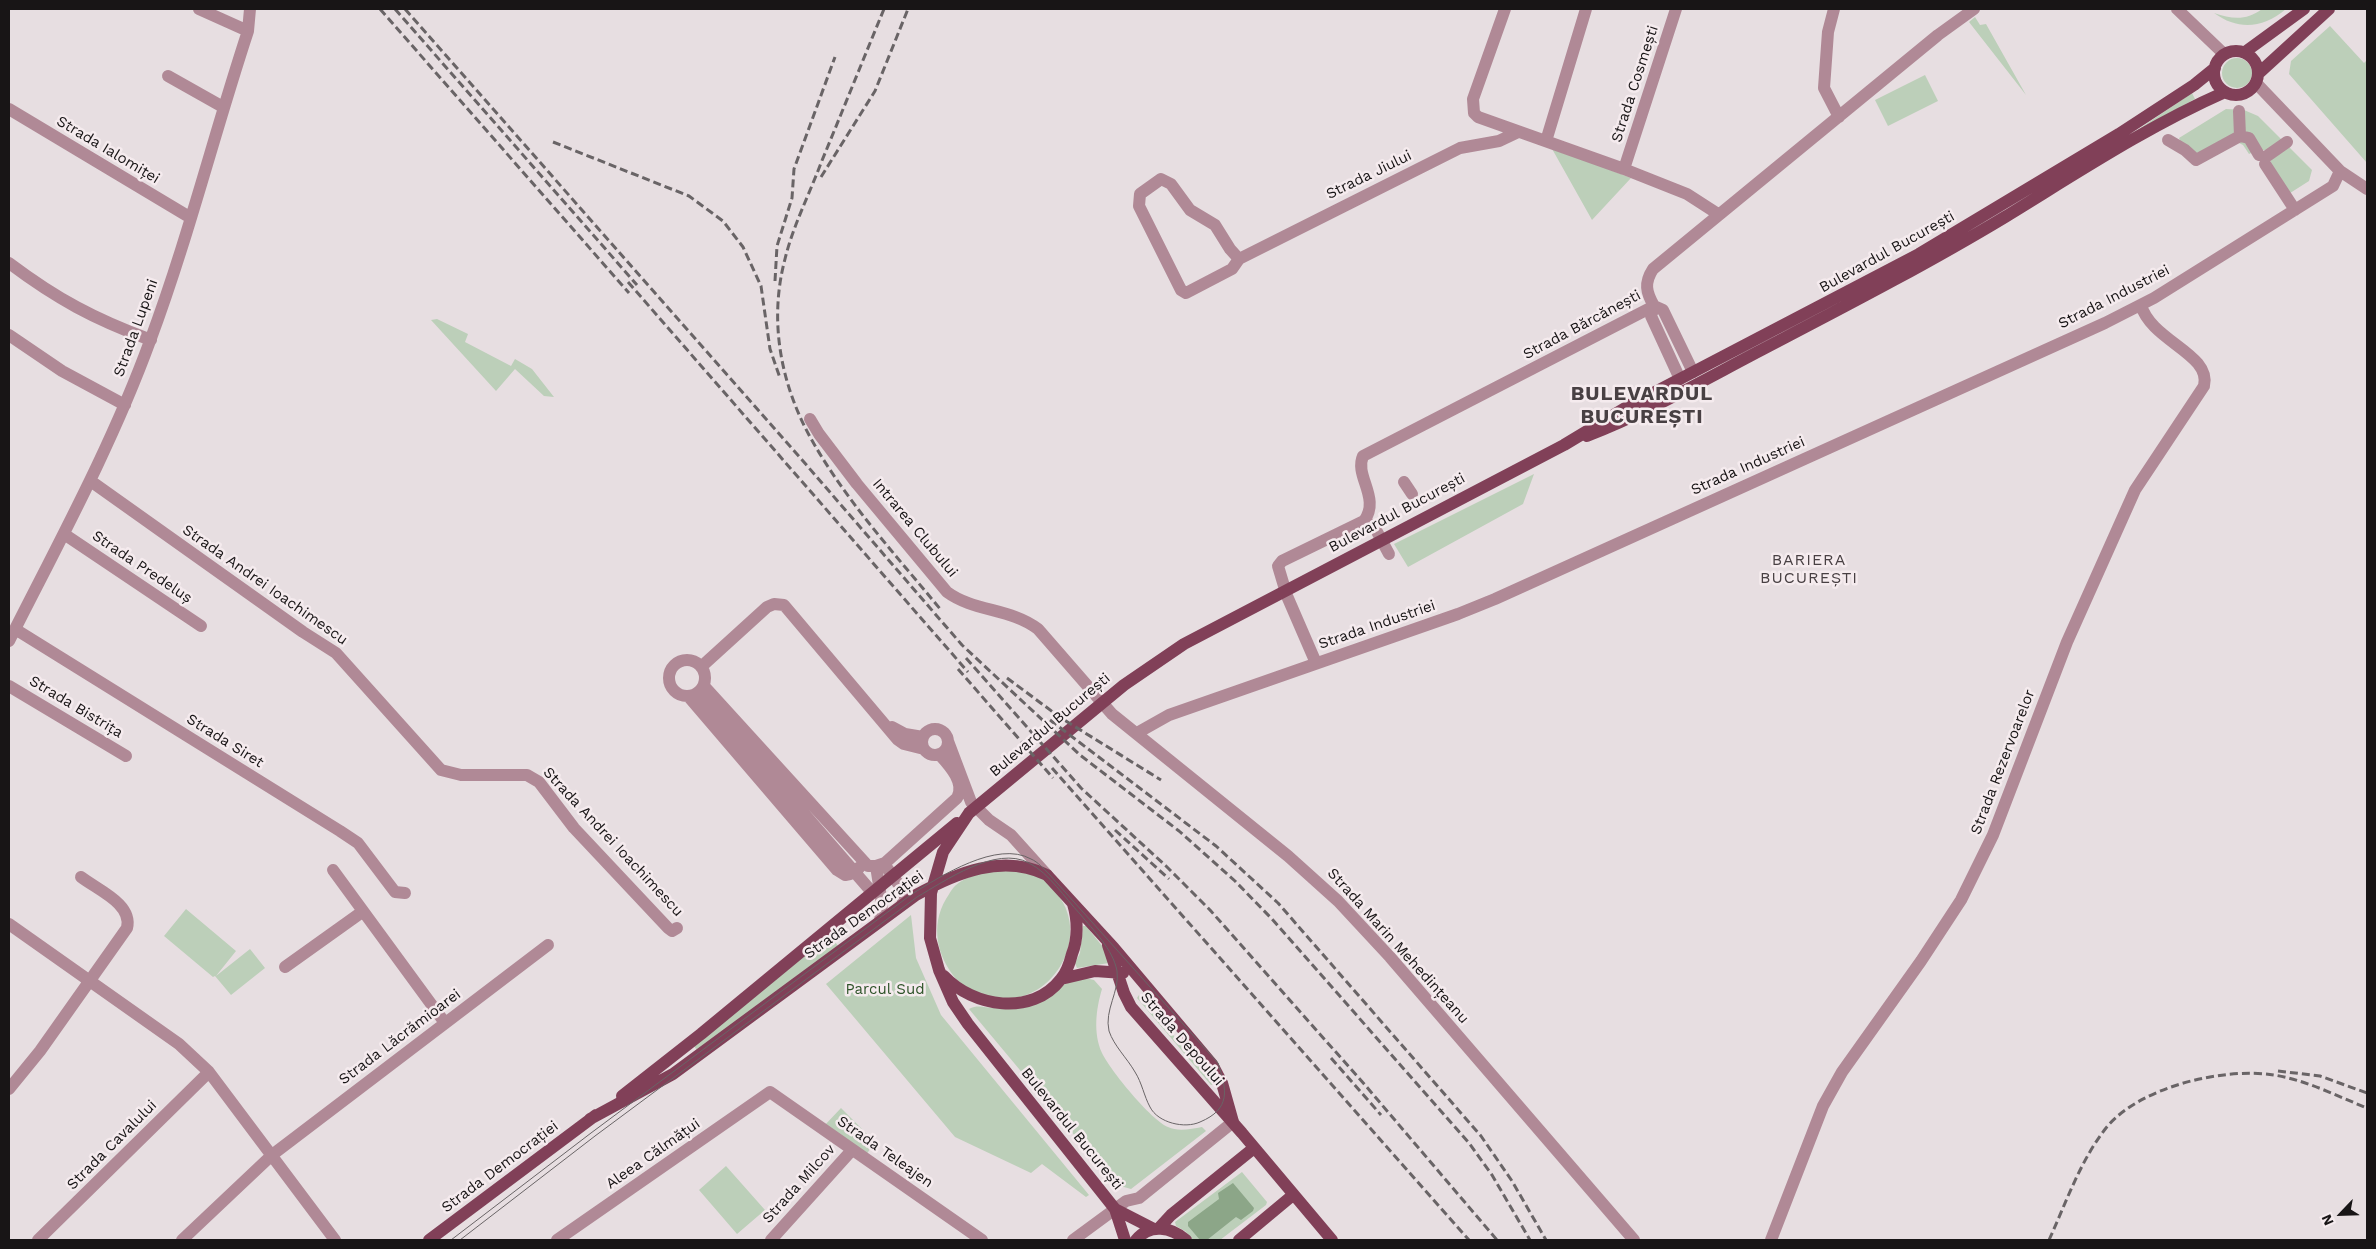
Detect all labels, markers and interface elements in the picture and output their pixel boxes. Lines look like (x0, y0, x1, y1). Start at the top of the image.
street label: Strada Cosmești (1608, 23, 1662, 145)
street label: Strada Ialomiței (53, 112, 163, 188)
street label: Strada Jiului (1323, 147, 1415, 203)
street label: Bulevardul București (1816, 207, 1958, 297)
street label: Strada Industriei (2055, 261, 2173, 333)
street label: Strada Lupeni (110, 277, 162, 379)
street label: Strada Bărcănești (1520, 286, 1644, 364)
district label: BULEVARDUL BUCUREȘTI (1569, 382, 1715, 429)
street label: Strada Industriei (1688, 433, 1808, 499)
street label: Bulevardul București (1326, 469, 1468, 557)
street label: Intrarea Clubului (869, 475, 961, 581)
street label: Strada Andrei Ioachimescu (179, 521, 351, 649)
street label: Strada Predeluș (89, 527, 195, 607)
district label: BARIERA BUCUREȘTI (1759, 550, 1859, 588)
street label: Strada Industriei (1316, 597, 1438, 653)
street label: Bulevardul București (986, 669, 1114, 781)
street label: Strada Bistrița (26, 672, 126, 742)
street label: Strada Rezervoarelor (1967, 687, 2039, 837)
street label: Strada Siret (183, 710, 267, 772)
street label: Strada Andrei Ioachimescu (539, 764, 687, 920)
street label: Strada Marin Mehedințeanu (1323, 865, 1473, 1027)
street label: Strada Democrației (801, 867, 927, 963)
park label: Parcul Sud (845, 981, 925, 999)
street label: Strada Lăcrămioarei (336, 985, 464, 1089)
street label: Strada Depoului (1136, 988, 1228, 1090)
street label: Bulevardul București (1017, 1064, 1127, 1194)
street label: Strada Cavalului (63, 1096, 161, 1194)
street label: Strada Teleajen (834, 1112, 936, 1192)
street label: Aleea Călmățui (602, 1115, 704, 1193)
street label: Strada Democrației (438, 1117, 562, 1217)
street label: Strada Milcov (759, 1141, 839, 1227)
north arrow (2316, 1189, 2366, 1239)
text: N (2318, 1212, 2337, 1228)

